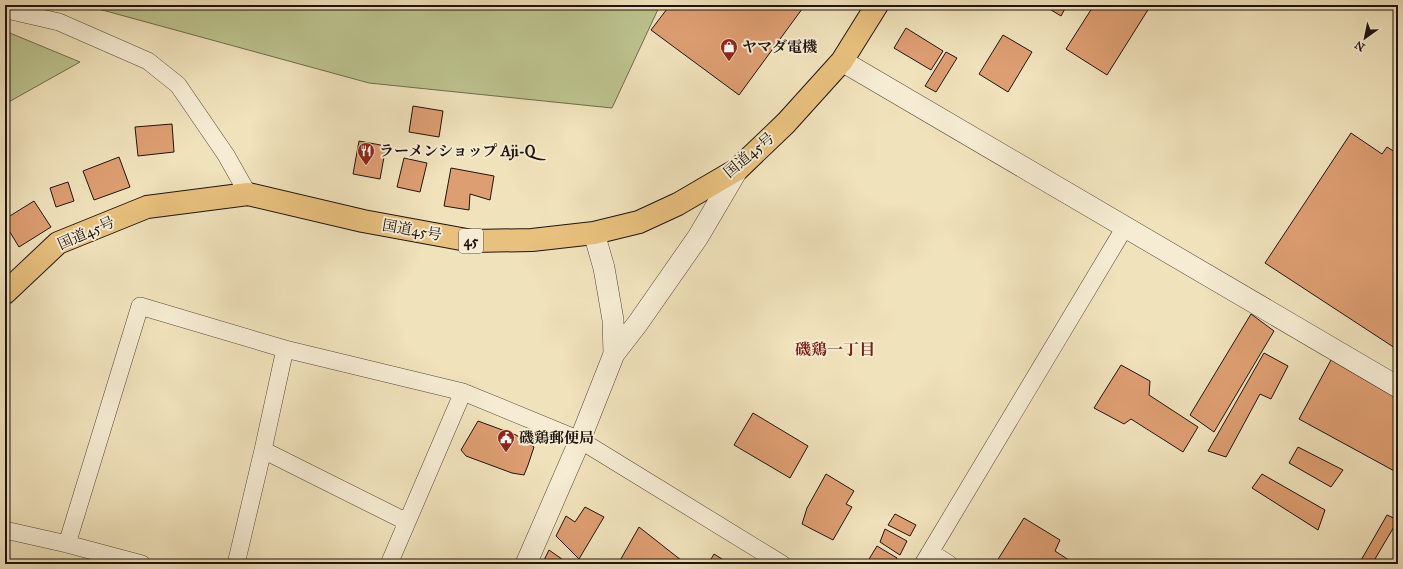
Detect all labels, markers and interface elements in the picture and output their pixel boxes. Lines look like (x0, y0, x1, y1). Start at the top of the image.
north arrow (1345, 18, 1385, 58)
shop icon: ヤマダ電機 (719, 37, 739, 62)
place label: ヤマダ電機 (742, 38, 817, 56)
text: N (1352, 38, 1367, 54)
street label: 国道45号 (720, 129, 778, 181)
restaurant icon: ラーメンショップ Aji-Q (356, 141, 376, 166)
place label: ラーメンショップ Aji-Q (379, 142, 547, 161)
street label: 国道45号 (55, 213, 117, 253)
street label: 国道45号 (381, 216, 443, 244)
road number: 45 (459, 229, 483, 253)
district label: 磯鶏一丁目 (795, 340, 875, 359)
public building icon: 磯鶏郵便局 (496, 428, 516, 453)
place label: 磯鶏郵便局 (519, 429, 594, 447)

